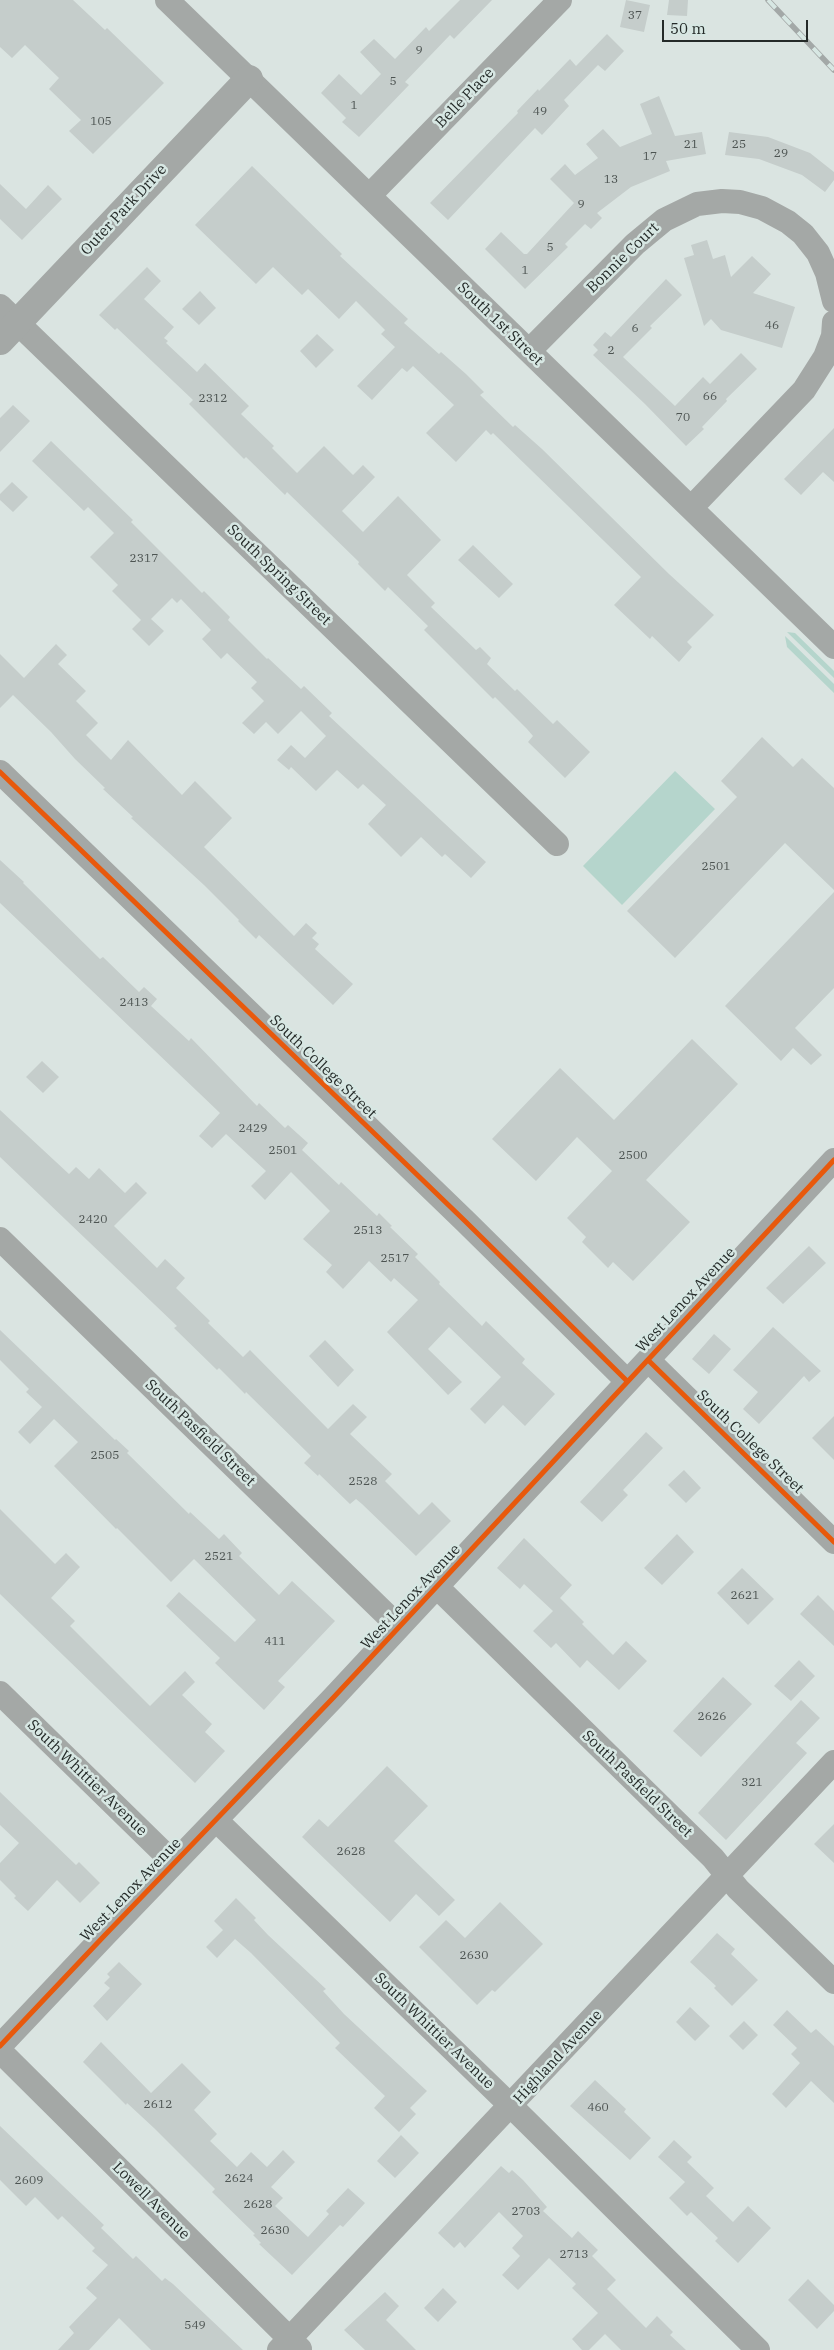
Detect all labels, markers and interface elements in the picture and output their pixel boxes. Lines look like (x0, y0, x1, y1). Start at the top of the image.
house number: 37 (628, 9, 642, 23)
scale bar (664, 10, 810, 42)
text: 50 m (670, 19, 706, 38)
house number: 9 (415, 44, 423, 58)
street label: Belle Place (432, 64, 498, 132)
house number: 5 (389, 75, 397, 89)
house number: 1 (350, 99, 358, 113)
house number: 49 (533, 105, 547, 119)
house number: 105 (90, 115, 112, 129)
house number: 21 (684, 138, 698, 152)
house number: 25 (732, 138, 746, 152)
house number: 29 (774, 147, 788, 161)
house number: 17 (643, 150, 657, 164)
street label: Outer Park Drive (77, 161, 171, 259)
house number: 13 (604, 173, 618, 187)
house number: 9 (577, 198, 585, 212)
street label: Bonnie Court (583, 219, 663, 297)
house number: 5 (546, 241, 554, 255)
house number: 1 (521, 264, 529, 278)
street label: South 1st Street (454, 279, 546, 369)
house number: 46 (765, 319, 779, 333)
house number: 6 (631, 322, 639, 336)
house number: 2 (607, 344, 615, 358)
house number: 66 (703, 390, 717, 404)
house number: 2312 (199, 392, 227, 406)
house number: 70 (676, 411, 690, 425)
street label: South Spring Street (223, 521, 335, 629)
house number: 2317 (130, 552, 158, 566)
house number: 2501 (702, 860, 730, 874)
house number: 2413 (120, 996, 148, 1010)
street label: South College Street (266, 1011, 380, 1123)
house number: 2429 (239, 1122, 267, 1136)
house number: 2501 (269, 1144, 297, 1158)
house number: 2500 (619, 1149, 647, 1163)
house number: 2420 (79, 1213, 107, 1227)
house number: 2513 (354, 1224, 382, 1238)
street label: West Lenox Avenue (633, 1244, 739, 1356)
house number: 2517 (381, 1252, 409, 1266)
street label: South Pasfield Street (141, 1376, 259, 1490)
street label: South College Street (693, 1386, 807, 1498)
house number: 2505 (91, 1449, 119, 1463)
house number: 2528 (349, 1475, 377, 1489)
street label: West Lenox Avenue (358, 1541, 464, 1653)
house number: 2521 (205, 1550, 233, 1564)
house number: 2621 (731, 1589, 759, 1603)
house number: 411 (264, 1635, 286, 1649)
house number: 2626 (698, 1710, 726, 1724)
street label: South Whittier Avenue (23, 1716, 151, 1840)
street label: South Pasfield Street (578, 1727, 696, 1841)
house number: 321 (741, 1776, 763, 1790)
street label: West Lenox Avenue (77, 1834, 185, 1946)
house number: 2628 (337, 1845, 365, 1859)
house number: 2630 (460, 1949, 488, 1963)
street label: South Whittier Avenue (370, 1969, 498, 2093)
street label: Highland Avenue (510, 2006, 606, 2108)
house number: 2612 (144, 2098, 172, 2112)
house number: 460 (587, 2101, 609, 2115)
street label: Lowell Avenue (109, 2159, 193, 2243)
house number: 2624 (225, 2172, 253, 2186)
house number: 2609 (15, 2174, 43, 2188)
house number: 2628 (244, 2198, 272, 2212)
house number: 2703 (512, 2205, 540, 2219)
house number: 2630 (261, 2224, 289, 2238)
house number: 2713 (560, 2248, 588, 2262)
house number: 549 (184, 2319, 206, 2333)

